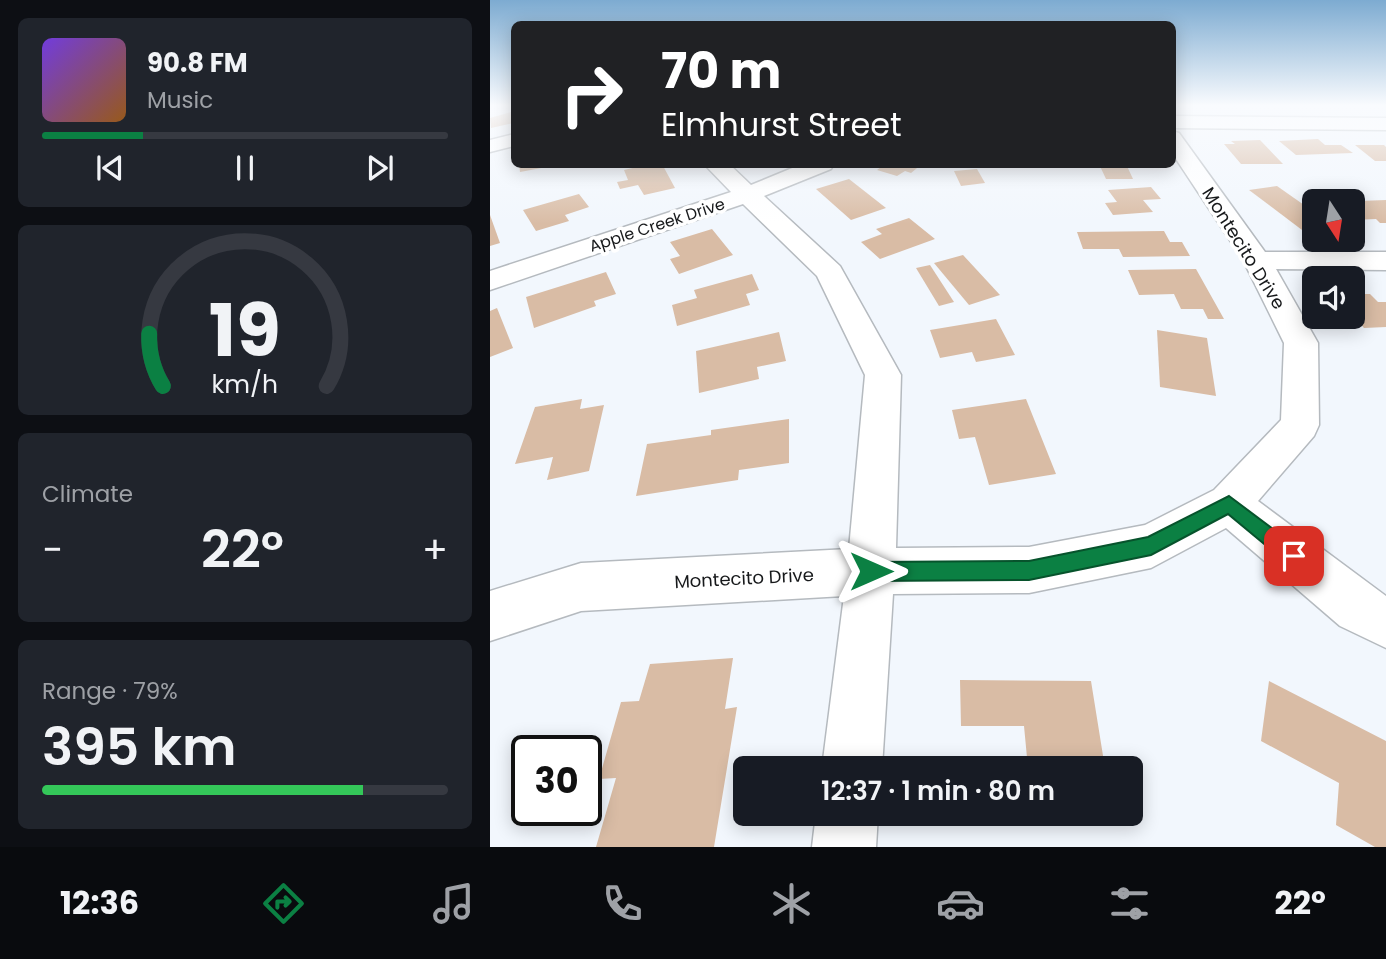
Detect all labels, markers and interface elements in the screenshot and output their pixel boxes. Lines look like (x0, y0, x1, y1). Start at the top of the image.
text: 70 m (661, 37, 781, 105)
text: 90.8 FM (147, 45, 248, 81)
icon: right (546, 49, 637, 140)
text: Music (147, 84, 213, 116)
text: Elmhurst Street (661, 102, 902, 147)
icon: previous (91, 149, 129, 187)
icon: pause (226, 149, 264, 187)
icon: next (361, 149, 399, 187)
street label: Montecito Drive (1196, 182, 1292, 314)
north arrow (1302, 189, 1365, 252)
map controls (1302, 189, 1365, 329)
street label: Apple Creek Drive (586, 192, 728, 258)
button: sound (1302, 266, 1365, 329)
text: 19 (209, 280, 281, 381)
text: km/h (212, 367, 278, 402)
text: Climate (42, 478, 133, 510)
text: 22° (201, 513, 284, 586)
text: − (42, 523, 63, 576)
text: + (422, 523, 448, 576)
pin (1264, 526, 1324, 586)
position arrow (834, 534, 908, 608)
icon: arrive (1275, 537, 1313, 575)
street label: Montecito Drive (674, 562, 814, 594)
text: Range · 79% (42, 675, 178, 707)
text: 395 km (42, 710, 236, 783)
speed limit sign: 30 (511, 735, 602, 826)
text: 12:37 · 1 min · 80 m (821, 773, 1055, 809)
icon: directions (259, 879, 308, 928)
icon: music (429, 879, 478, 928)
icon: phone (598, 879, 647, 928)
icon: climate (767, 879, 816, 928)
icon: car (936, 879, 985, 928)
icon: filters (1105, 879, 1154, 928)
text: 12:36 (60, 880, 139, 925)
text: 22° (1274, 880, 1326, 925)

